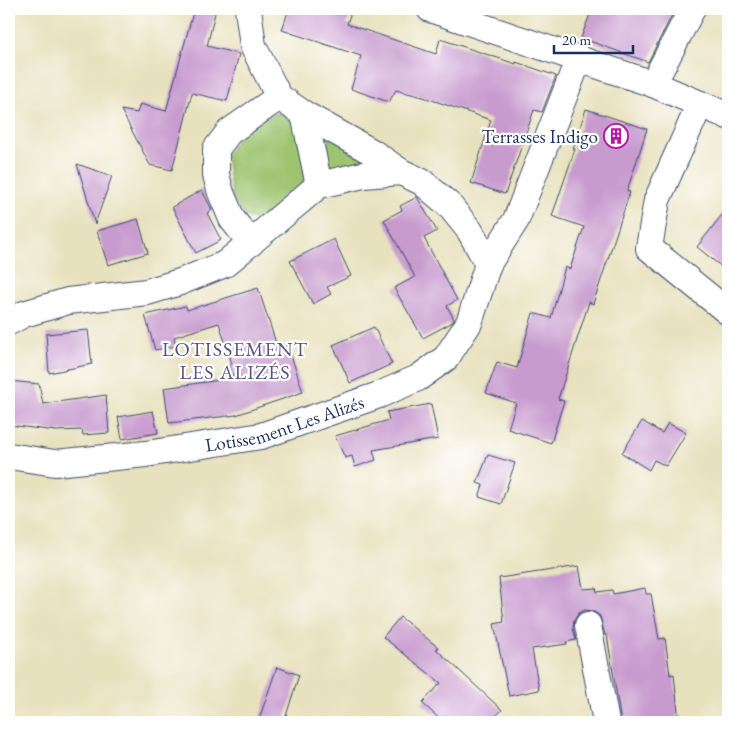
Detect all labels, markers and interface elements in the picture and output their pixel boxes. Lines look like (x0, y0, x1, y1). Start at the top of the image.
scale bar (554, 22, 633, 54)
text: 20 m (562, 30, 591, 49)
building icon: Terrasses Indigo (603, 123, 629, 149)
place label: Terrasses Indigo (482, 124, 598, 149)
district label: LOTISSEMENT LES ALIZÉS (162, 336, 308, 385)
street label: Lotissement Les Alizés (203, 389, 367, 457)

